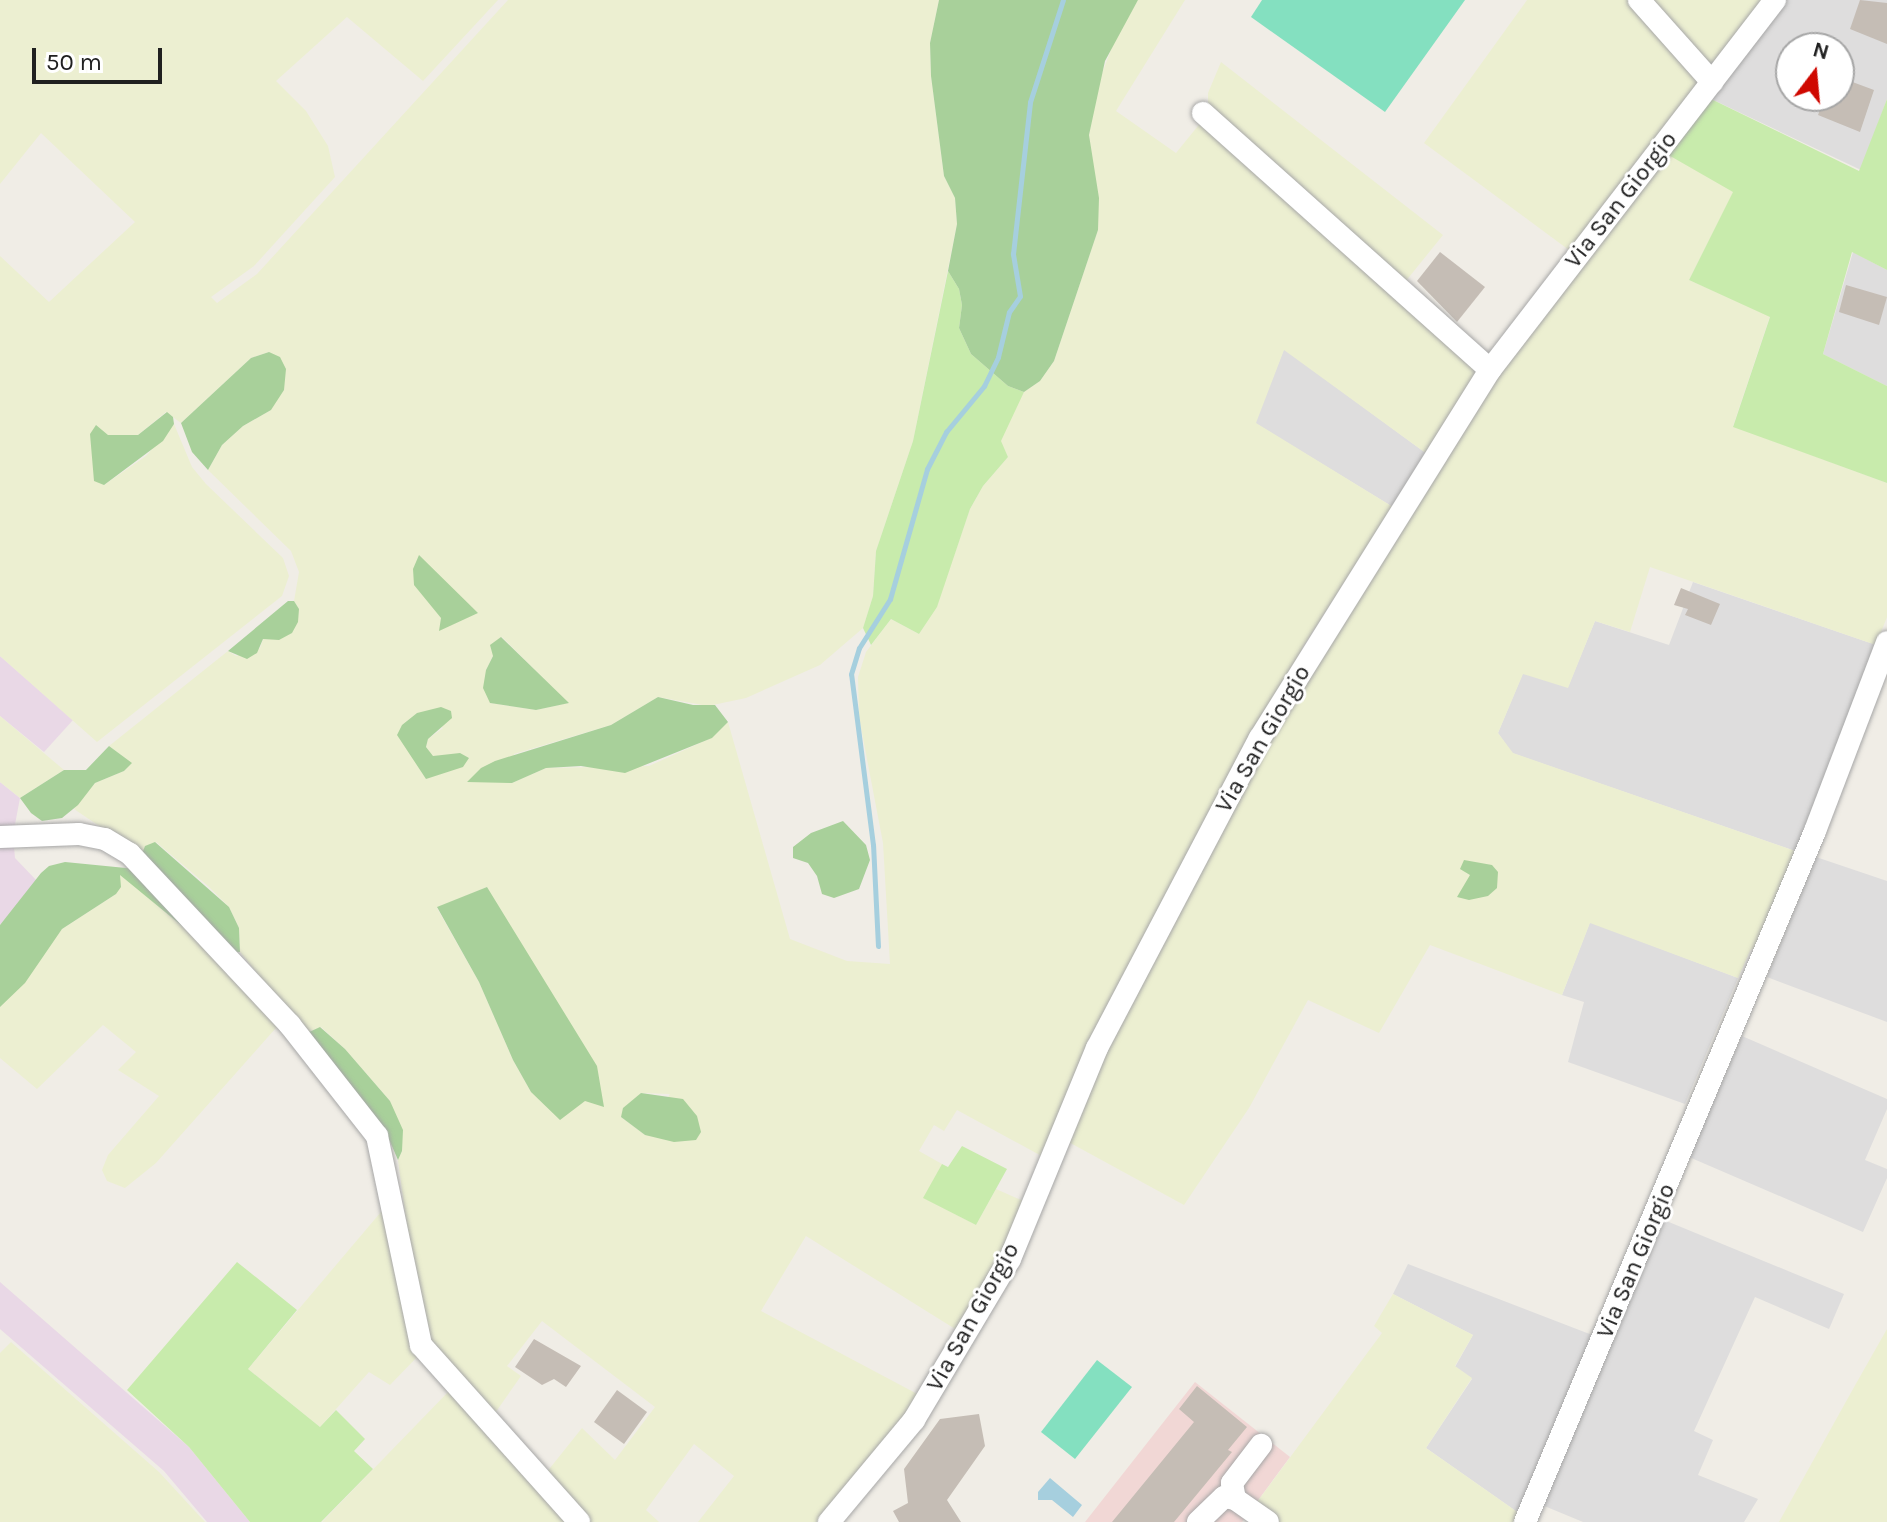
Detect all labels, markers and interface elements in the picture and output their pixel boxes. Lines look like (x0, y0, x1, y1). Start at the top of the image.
scale bar (36, 32, 166, 82)
north arrow (1775, 32, 1855, 112)
text: N (1810, 36, 1832, 66)
text: 50 m (46, 48, 102, 76)
street label: Via San Giorgio (1559, 126, 1683, 274)
street label: Via San Giorgio (1209, 660, 1317, 818)
street label: Via San Giorgio (1590, 1179, 1682, 1343)
street label: Via San Giorgio (920, 1238, 1026, 1396)

